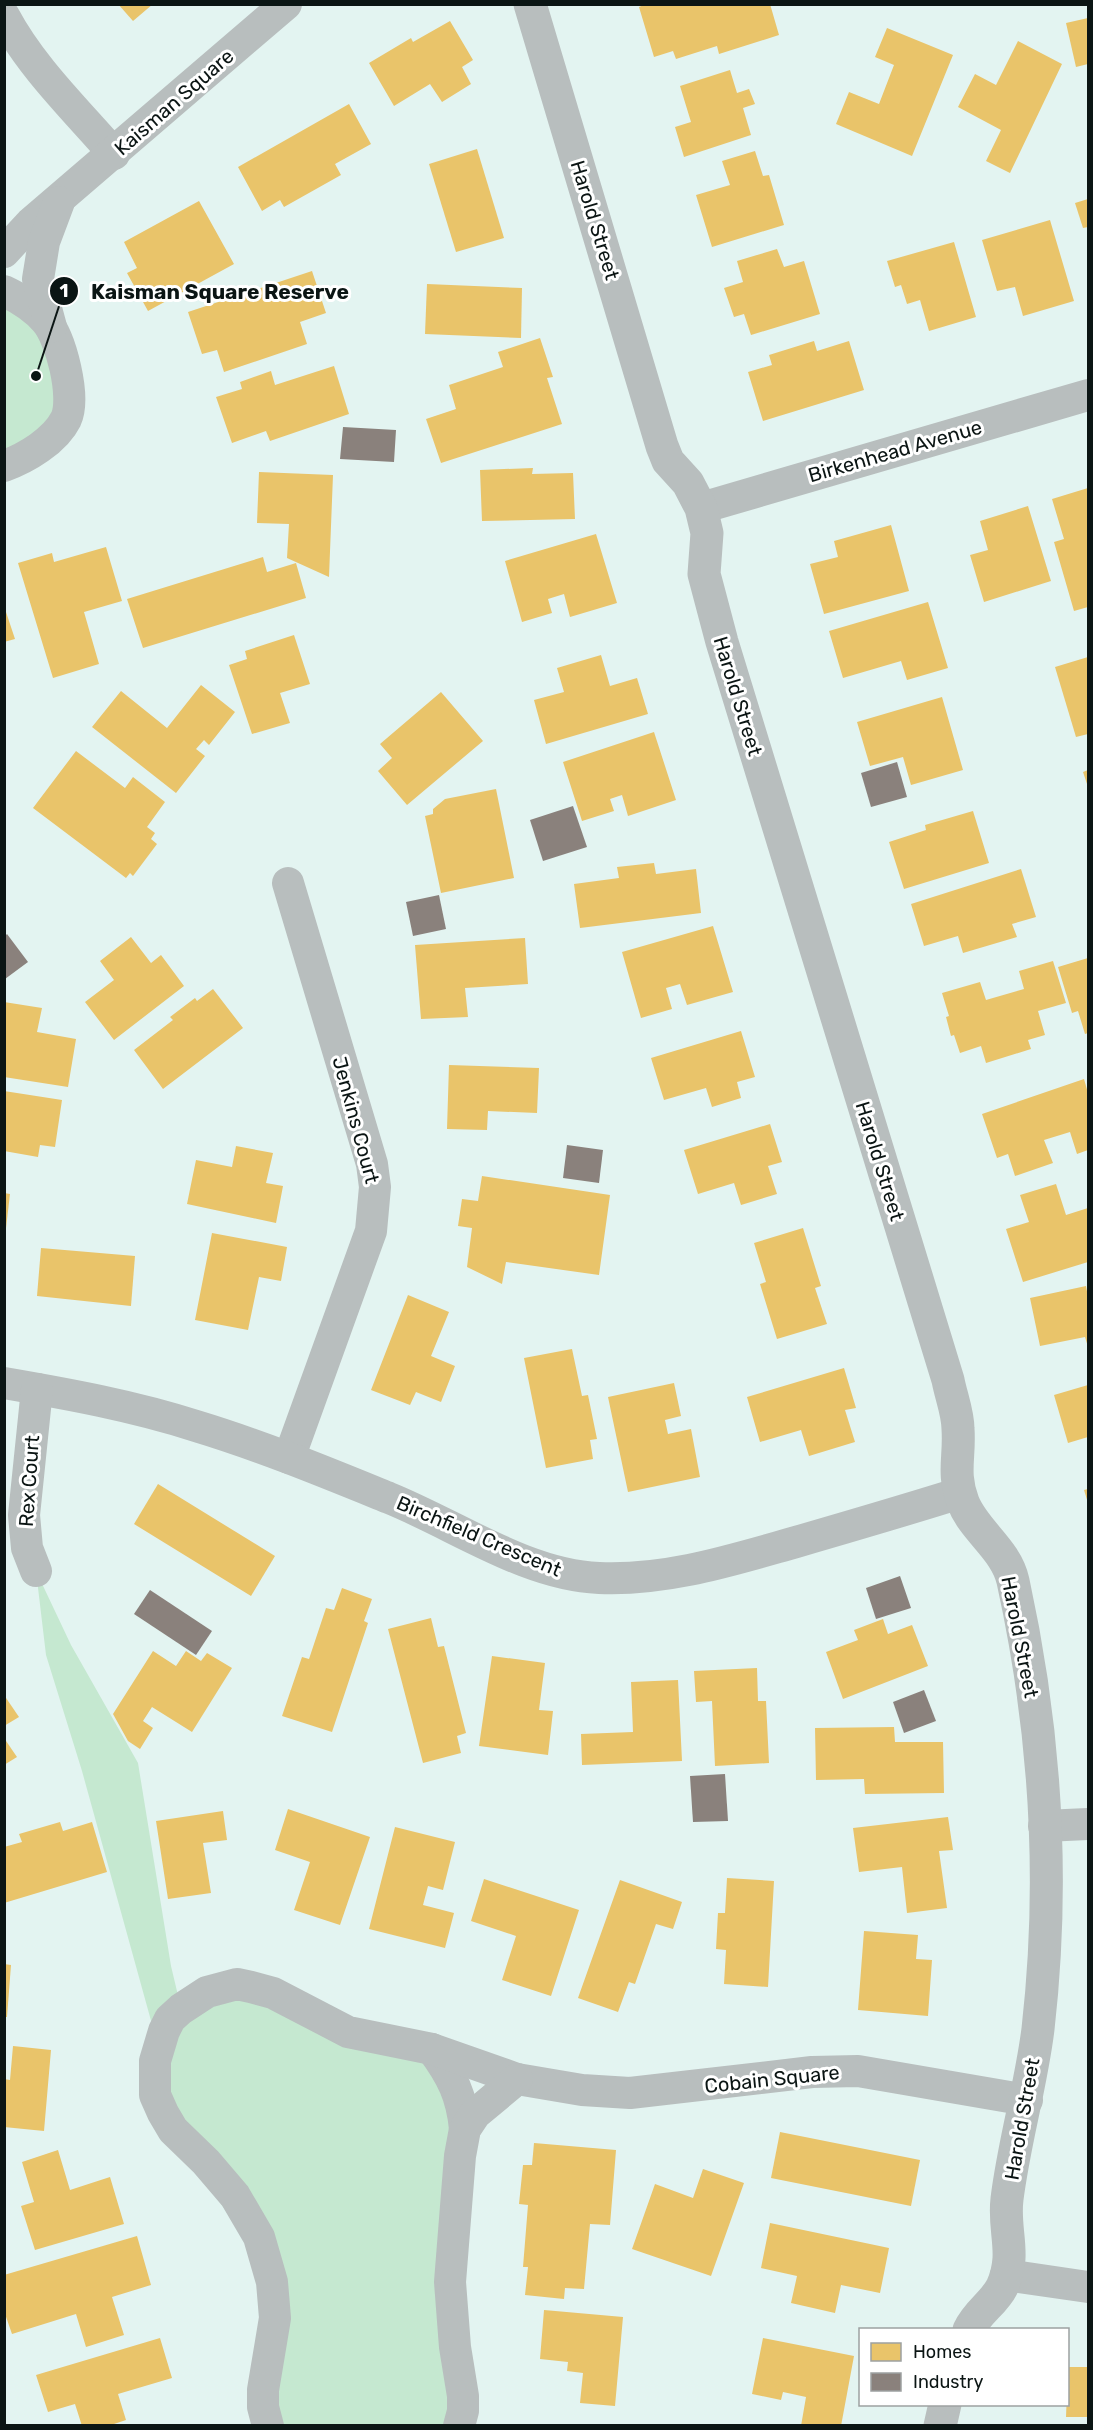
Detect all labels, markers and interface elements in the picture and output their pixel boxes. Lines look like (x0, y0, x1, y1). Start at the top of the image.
street label: Kaisman Square (110, 44, 238, 160)
street label: Harold Street (565, 157, 625, 283)
callout: Kaisman Square Reserve (49, 272, 361, 311)
text: Kaisman Square Reserve (91, 279, 349, 304)
text: 1 (60, 280, 68, 302)
street label: Birkenhead Avenue (805, 415, 985, 487)
street label: Harold Street (708, 633, 768, 759)
street label: Jenkins Court (328, 1054, 385, 1186)
street label: Harold Street (850, 1098, 910, 1224)
street label: Rex Court (14, 1434, 44, 1528)
street label: Birchfield Crescent (393, 1490, 565, 1582)
street label: Harold Street (996, 1574, 1044, 1700)
street label: Harold Street (999, 2056, 1045, 2182)
street label: Cobain Square (703, 2060, 841, 2098)
legend (859, 2328, 1069, 2406)
text: Homes (913, 2341, 971, 2363)
text: Industry (913, 2371, 983, 2393)

